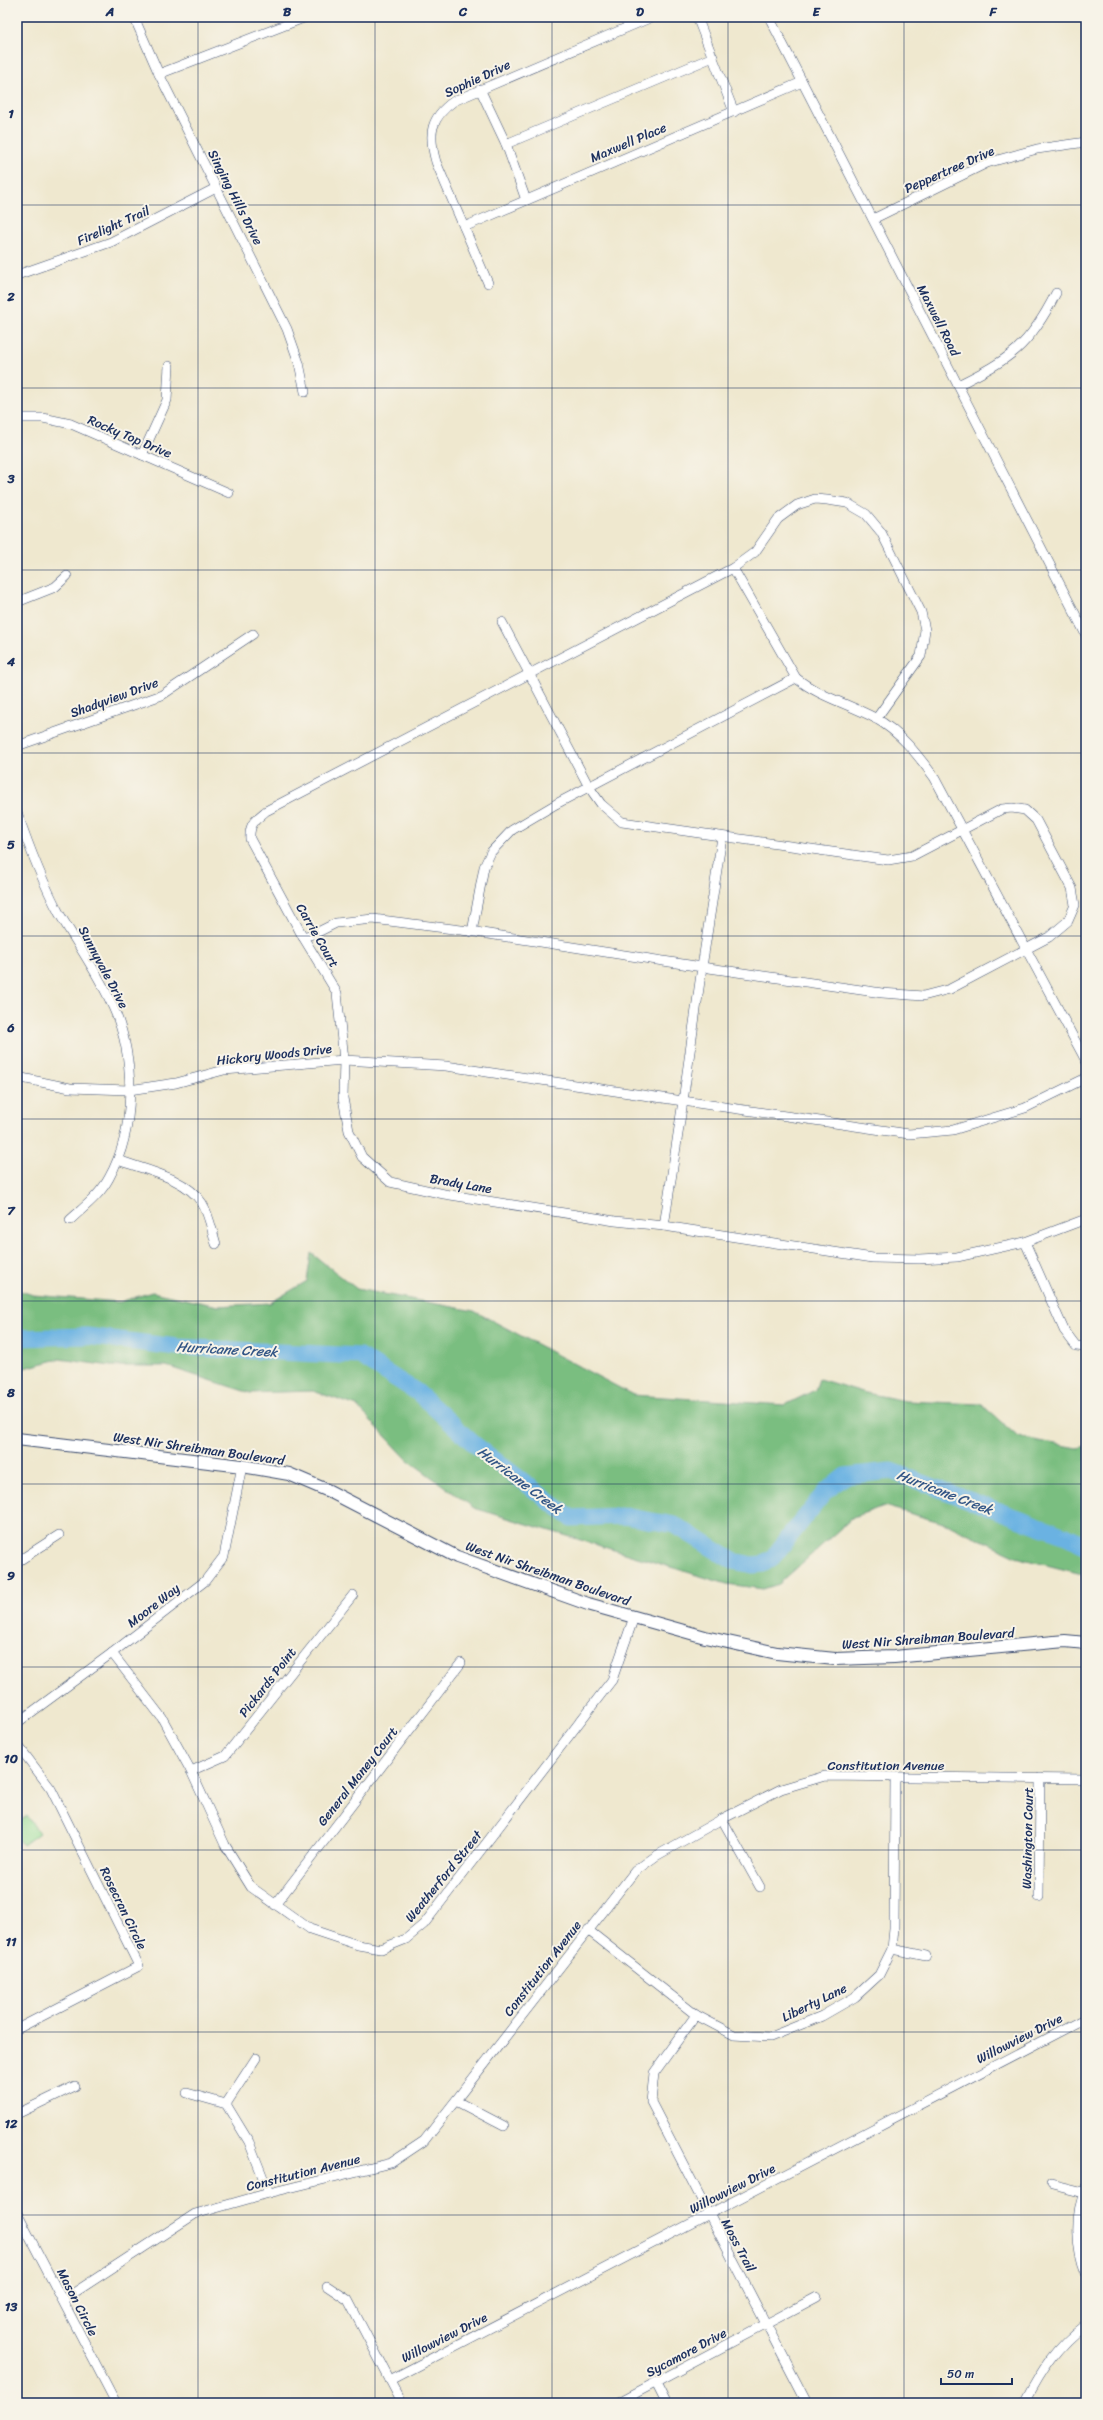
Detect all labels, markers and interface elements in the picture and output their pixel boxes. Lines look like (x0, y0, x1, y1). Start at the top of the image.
text: A (105, 0, 114, 23)
text: B (283, 0, 292, 23)
text: C (458, 0, 468, 23)
text: D (636, 0, 644, 23)
text: E (812, 0, 821, 23)
text: F (988, 0, 997, 23)
street label: Sophie Drive (440, 53, 515, 104)
text: 1 (8, 102, 14, 125)
street label: Maxwell Place (586, 116, 670, 169)
street label: Peppertree Drive (900, 139, 998, 200)
street label: Singing Hills Drive (201, 145, 270, 249)
street label: Firelight Trail (73, 199, 154, 252)
street label: Maxwell Road (911, 280, 967, 361)
text: 2 (6, 285, 15, 308)
street label: Rocky Top Drive (84, 408, 176, 465)
text: 3 (6, 467, 15, 490)
text: 4 (6, 650, 16, 673)
street label: Shadyview Drive (67, 671, 162, 724)
text: 5 (7, 833, 15, 856)
street label: Carrie Court (290, 899, 345, 972)
street label: Sunnyvale Drive (72, 922, 135, 1013)
text: 6 (6, 1016, 15, 1039)
street label: Hickory Woods Drive (215, 1037, 333, 1072)
street label: Brady Lane (428, 1167, 494, 1200)
text: 7 (7, 1199, 16, 1222)
water label: Hurricane Creek (176, 1334, 280, 1365)
text: 8 (6, 1381, 15, 1404)
street label: West Nir Shreibman Boulevard (112, 1425, 287, 1472)
water label: Hurricane Creek (472, 1440, 569, 1522)
water label: Hurricane Creek (893, 1463, 998, 1523)
street label: West Nir Shreibman Boulevard (462, 1534, 634, 1613)
text: 9 (7, 1564, 15, 1587)
street label: Moore Way (122, 1577, 185, 1634)
street label: West Nir Shreibman Boulevard (841, 1621, 1016, 1656)
street label: Pickards Point (233, 1642, 302, 1722)
street label: General Maney Court (311, 1721, 404, 1831)
text: 10 (4, 1747, 18, 1770)
street label: Constitution Avenue (828, 1754, 945, 1777)
street label: Washington Court (1015, 1787, 1040, 1889)
street label: Weatherford Street (399, 1825, 488, 1927)
street label: Rosecran Circle (94, 1863, 154, 1954)
street label: Constitution Avenue (497, 1915, 588, 2021)
text: 11 (5, 1930, 17, 1953)
street label: Liberty Lane (778, 1977, 851, 2028)
street label: Willowview Drive (972, 2007, 1066, 2070)
text: 12 (4, 2112, 18, 2135)
street label: Constitution Avenue (244, 2147, 363, 2198)
street label: Willowview Drive (685, 2157, 779, 2220)
street label: Moss Trail (715, 2214, 762, 2276)
street label: Mason Circle (51, 2264, 105, 2341)
text: 13 (5, 2295, 18, 2318)
street label: Willowview Drive (397, 2306, 491, 2369)
street label: Sycamore Drive (642, 2321, 731, 2383)
scale bar (941, 2360, 1012, 2386)
text: 50 m (947, 2363, 974, 2385)

